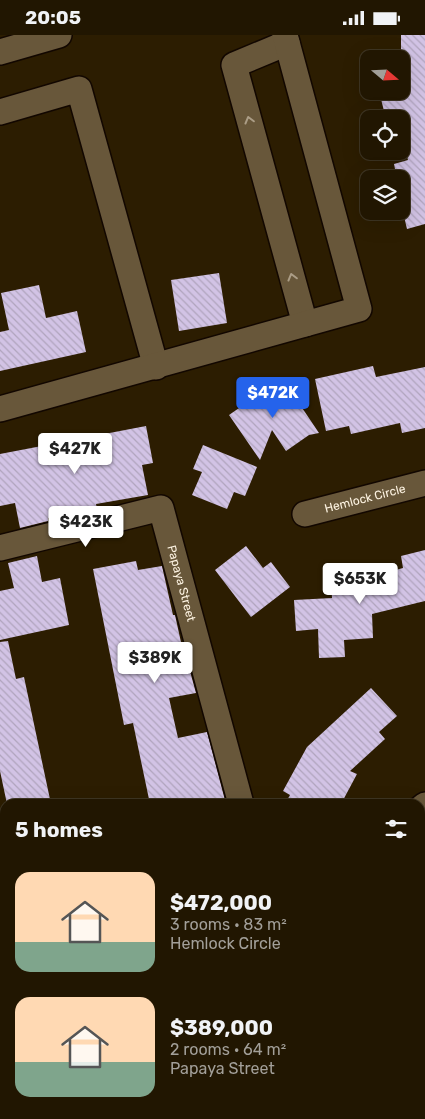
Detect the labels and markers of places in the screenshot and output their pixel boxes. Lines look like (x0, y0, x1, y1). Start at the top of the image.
pin: $472K (238, 377, 308, 419)
pin: $427K (40, 433, 110, 475)
pin: $423K (51, 505, 121, 548)
pin: $653K (325, 563, 395, 605)
pin: $389K (120, 641, 190, 684)

